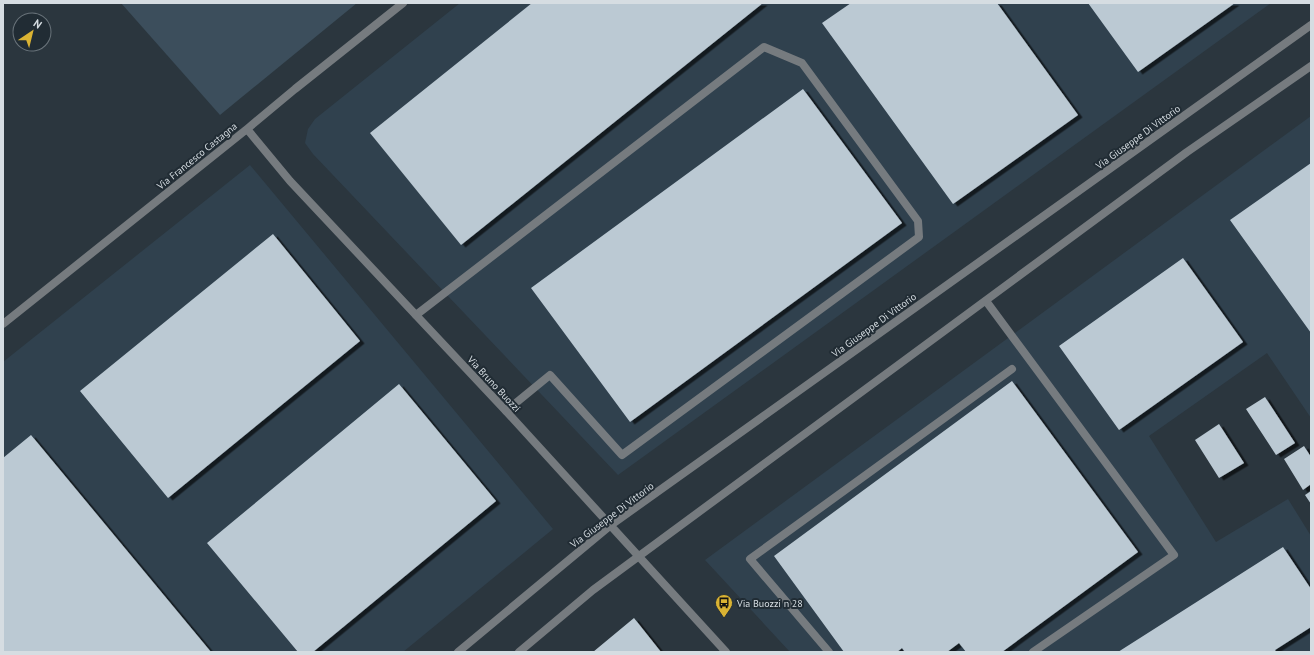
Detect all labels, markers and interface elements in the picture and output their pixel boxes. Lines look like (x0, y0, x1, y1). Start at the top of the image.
north arrow (12, 12, 52, 52)
text: N (31, 16, 45, 32)
street label: Via Giuseppe Di Vittorio (1092, 102, 1183, 173)
street label: Via Francesco Castagna (153, 120, 240, 193)
street label: Via Giuseppe Di Vittorio (828, 290, 919, 361)
street label: Via Bruno Buozzi (464, 352, 523, 415)
street label: Via Giuseppe Di Vittorio (567, 479, 656, 551)
bus stop icon: Via Buozzi n 28 (714, 593, 734, 618)
place label: Via Buozzi n 28 (736, 597, 803, 610)

